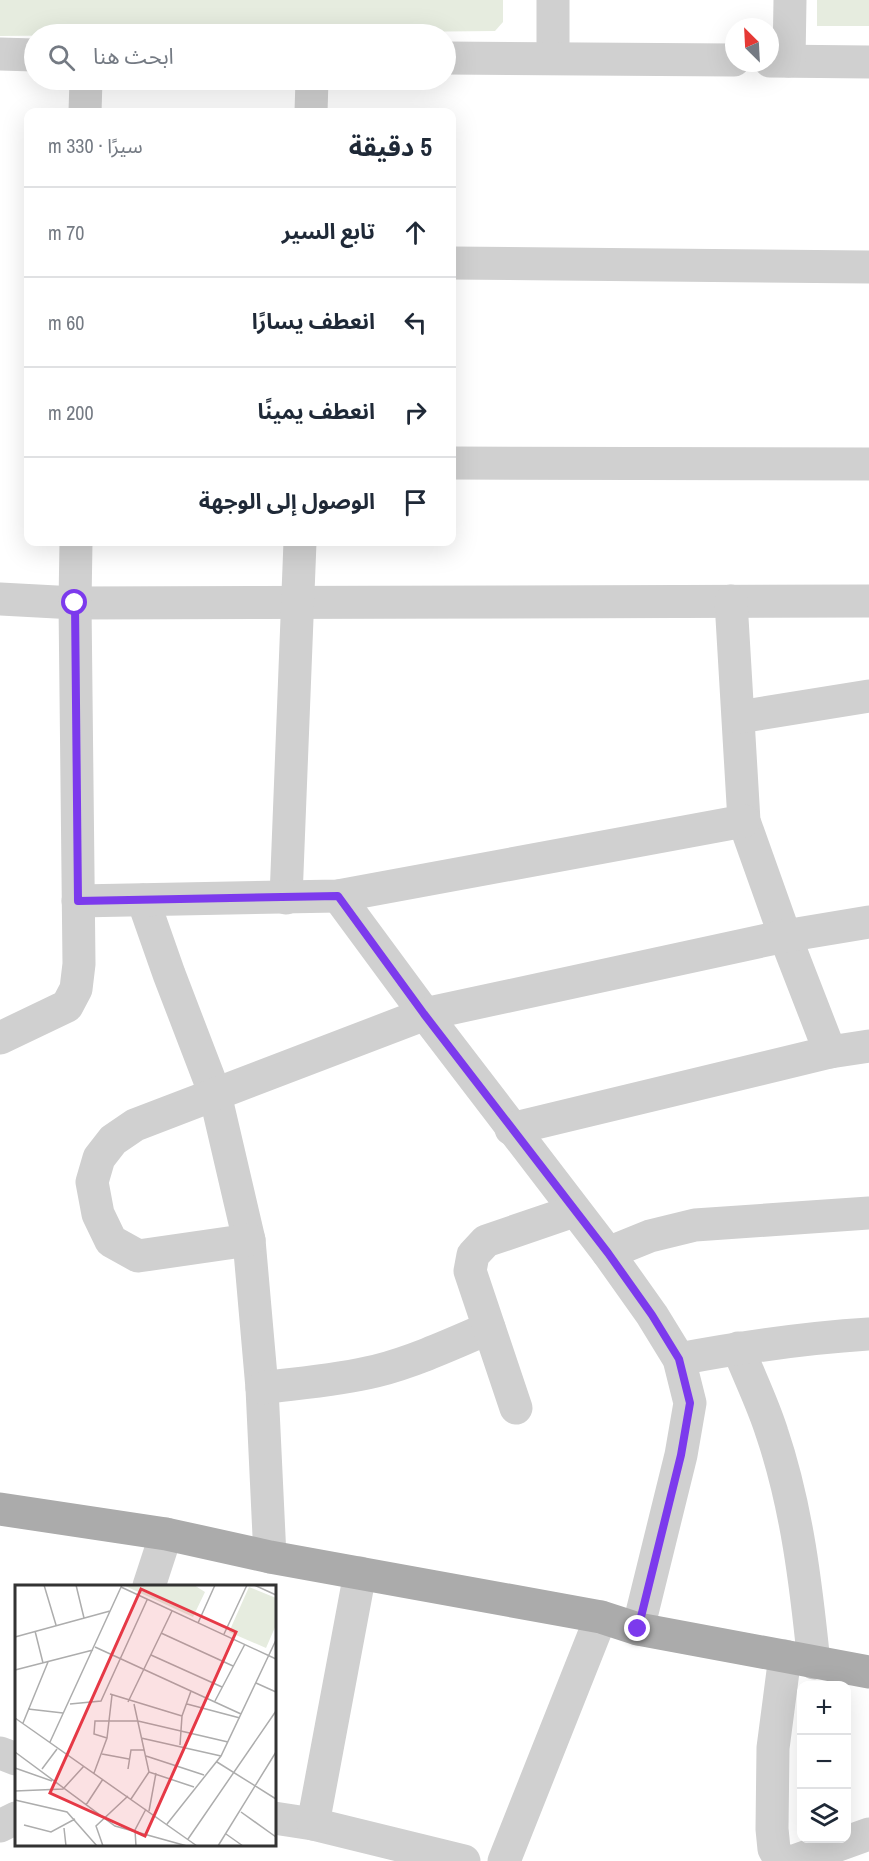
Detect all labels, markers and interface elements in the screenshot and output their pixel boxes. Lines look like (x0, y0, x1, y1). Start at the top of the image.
north arrow (725, 18, 779, 72)
search box (24, 24, 456, 90)
icon: search (45, 41, 78, 74)
text: ابحث هنا (93, 41, 174, 71)
text: 5 دقيقة (349, 129, 432, 164)
text: سيرًا · 330 m (48, 132, 143, 159)
text: تابع السير (282, 216, 375, 246)
icon: ahead (399, 216, 432, 249)
text: 70 m (48, 219, 84, 246)
text: انعطف يسارًا (252, 306, 375, 336)
icon: left (399, 306, 432, 339)
text: 60 m (48, 309, 84, 336)
text: انعطف يمينًا (257, 396, 375, 426)
icon: right (399, 396, 432, 429)
text: 200 m (48, 399, 94, 426)
text: الوصول إلى الوجهة (199, 486, 375, 516)
icon: arrive (399, 486, 432, 519)
route start (61, 589, 87, 615)
inset map (15, 1585, 276, 1846)
route end (624, 1615, 650, 1641)
map controls (797, 1681, 851, 1843)
button: + (797, 1681, 851, 1735)
button: − (797, 1735, 851, 1789)
button: layers (797, 1789, 851, 1843)

